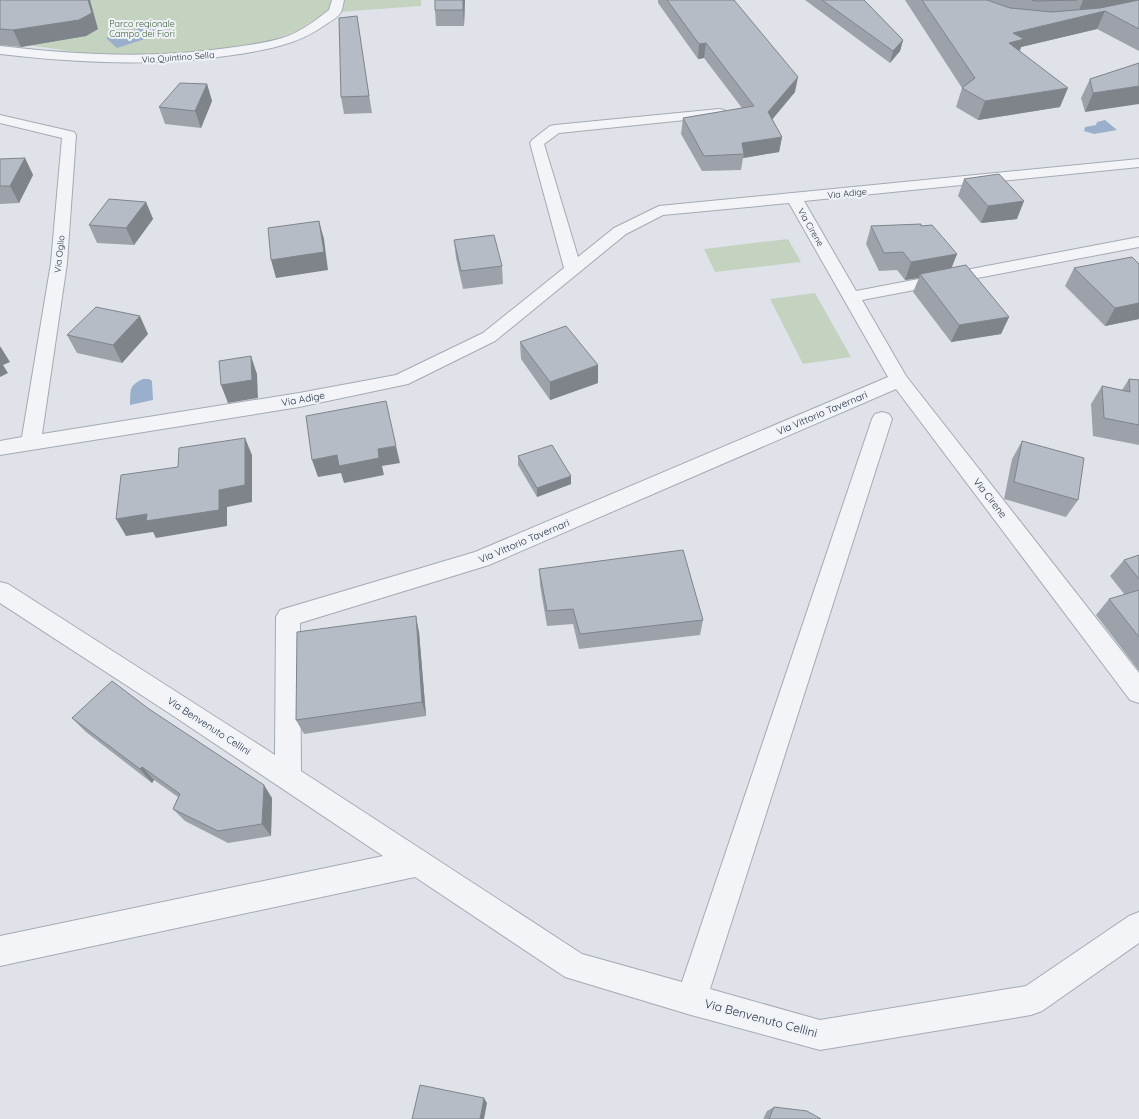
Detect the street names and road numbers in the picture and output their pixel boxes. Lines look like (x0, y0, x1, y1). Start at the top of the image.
street label: Via Quintino Sella (141, 49, 215, 65)
street label: Via Adige (827, 185, 867, 201)
street label: Via Cirene (796, 206, 826, 248)
street label: Via Oglio (52, 235, 66, 273)
street label: Via Vittorio Tavernari (775, 388, 869, 438)
street label: Via Adige (280, 389, 326, 409)
street label: Via Cirene (970, 475, 1010, 521)
street label: Via Vittorio Tavernari (477, 516, 571, 566)
street label: Via Benvenuto Cellini (165, 694, 253, 758)
street label: Via Benvenuto Cellini (703, 996, 819, 1040)

